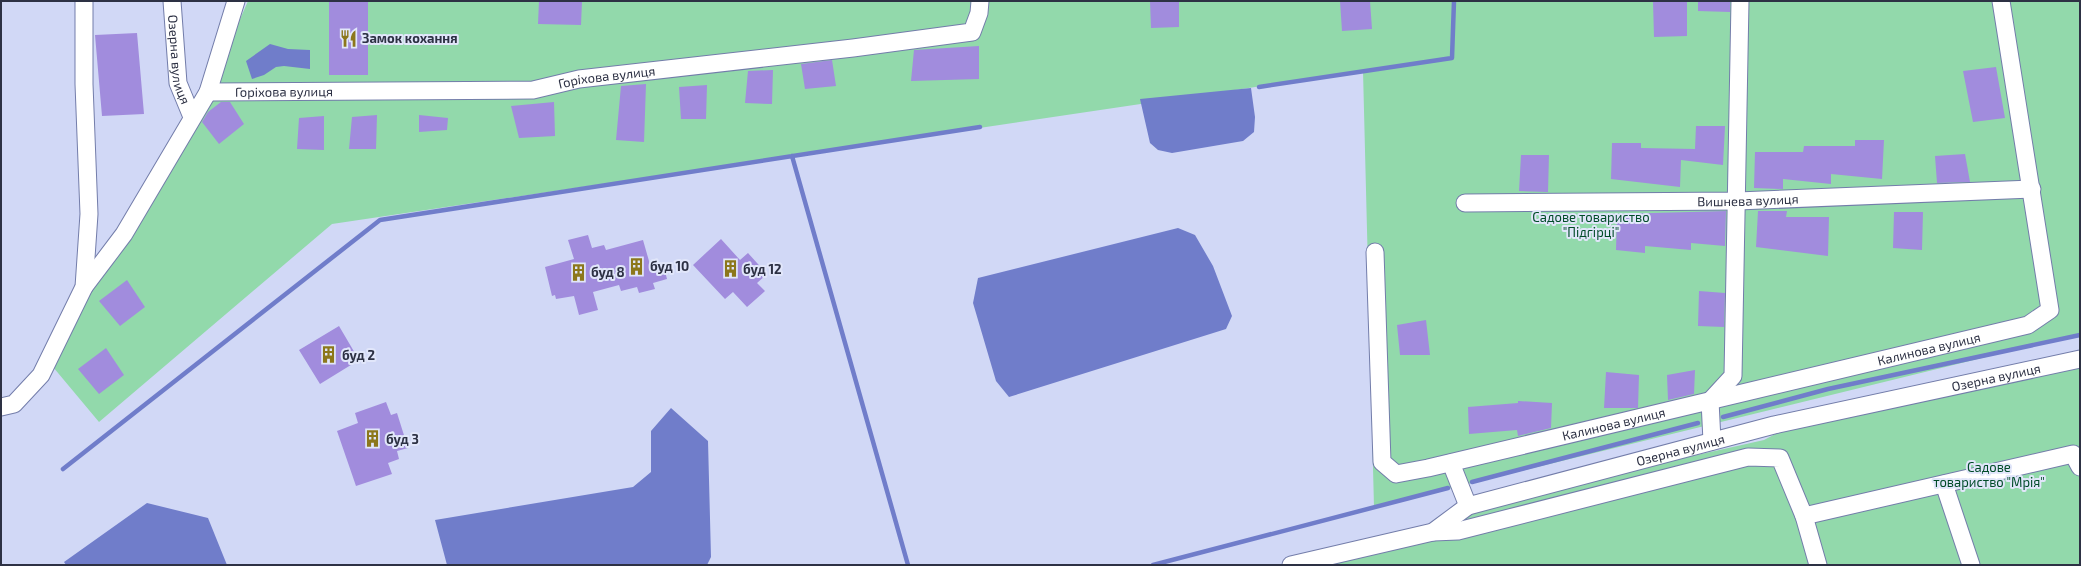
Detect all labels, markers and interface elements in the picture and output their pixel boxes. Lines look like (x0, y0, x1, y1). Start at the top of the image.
street label: Озерна вулиця (165, 14, 194, 107)
restaurant icon: Замок кохання (339, 28, 359, 48)
place label: Замок кохання (362, 30, 458, 46)
street label: Горіхова вулиця (556, 62, 656, 92)
street label: Горіхова вулиця (235, 83, 333, 100)
street label: Вишнева вулиця (1697, 191, 1799, 209)
park label: Садове товариство "Підгірці" (1532, 209, 1650, 240)
building icon: буд 10 (627, 256, 647, 276)
place label: буд 10 (650, 258, 689, 274)
building icon: буд 12 (720, 259, 740, 279)
place label: буд 12 (743, 261, 782, 277)
building icon: буд 8 (568, 262, 588, 282)
place label: буд 8 (591, 264, 625, 280)
street label: Калинова вулиця (1876, 329, 1982, 369)
building icon: буд 2 (319, 345, 339, 365)
place label: буд 2 (342, 347, 375, 363)
street label: Озерна вулиця (1950, 360, 2042, 395)
street label: Калинова вулиця (1560, 404, 1667, 444)
building icon: буд 3 (363, 429, 383, 449)
street label: Озерна вулиця (1634, 430, 1726, 469)
place label: буд 3 (386, 431, 419, 447)
park label: Садове товариство "Мрія" (1933, 459, 2045, 490)

